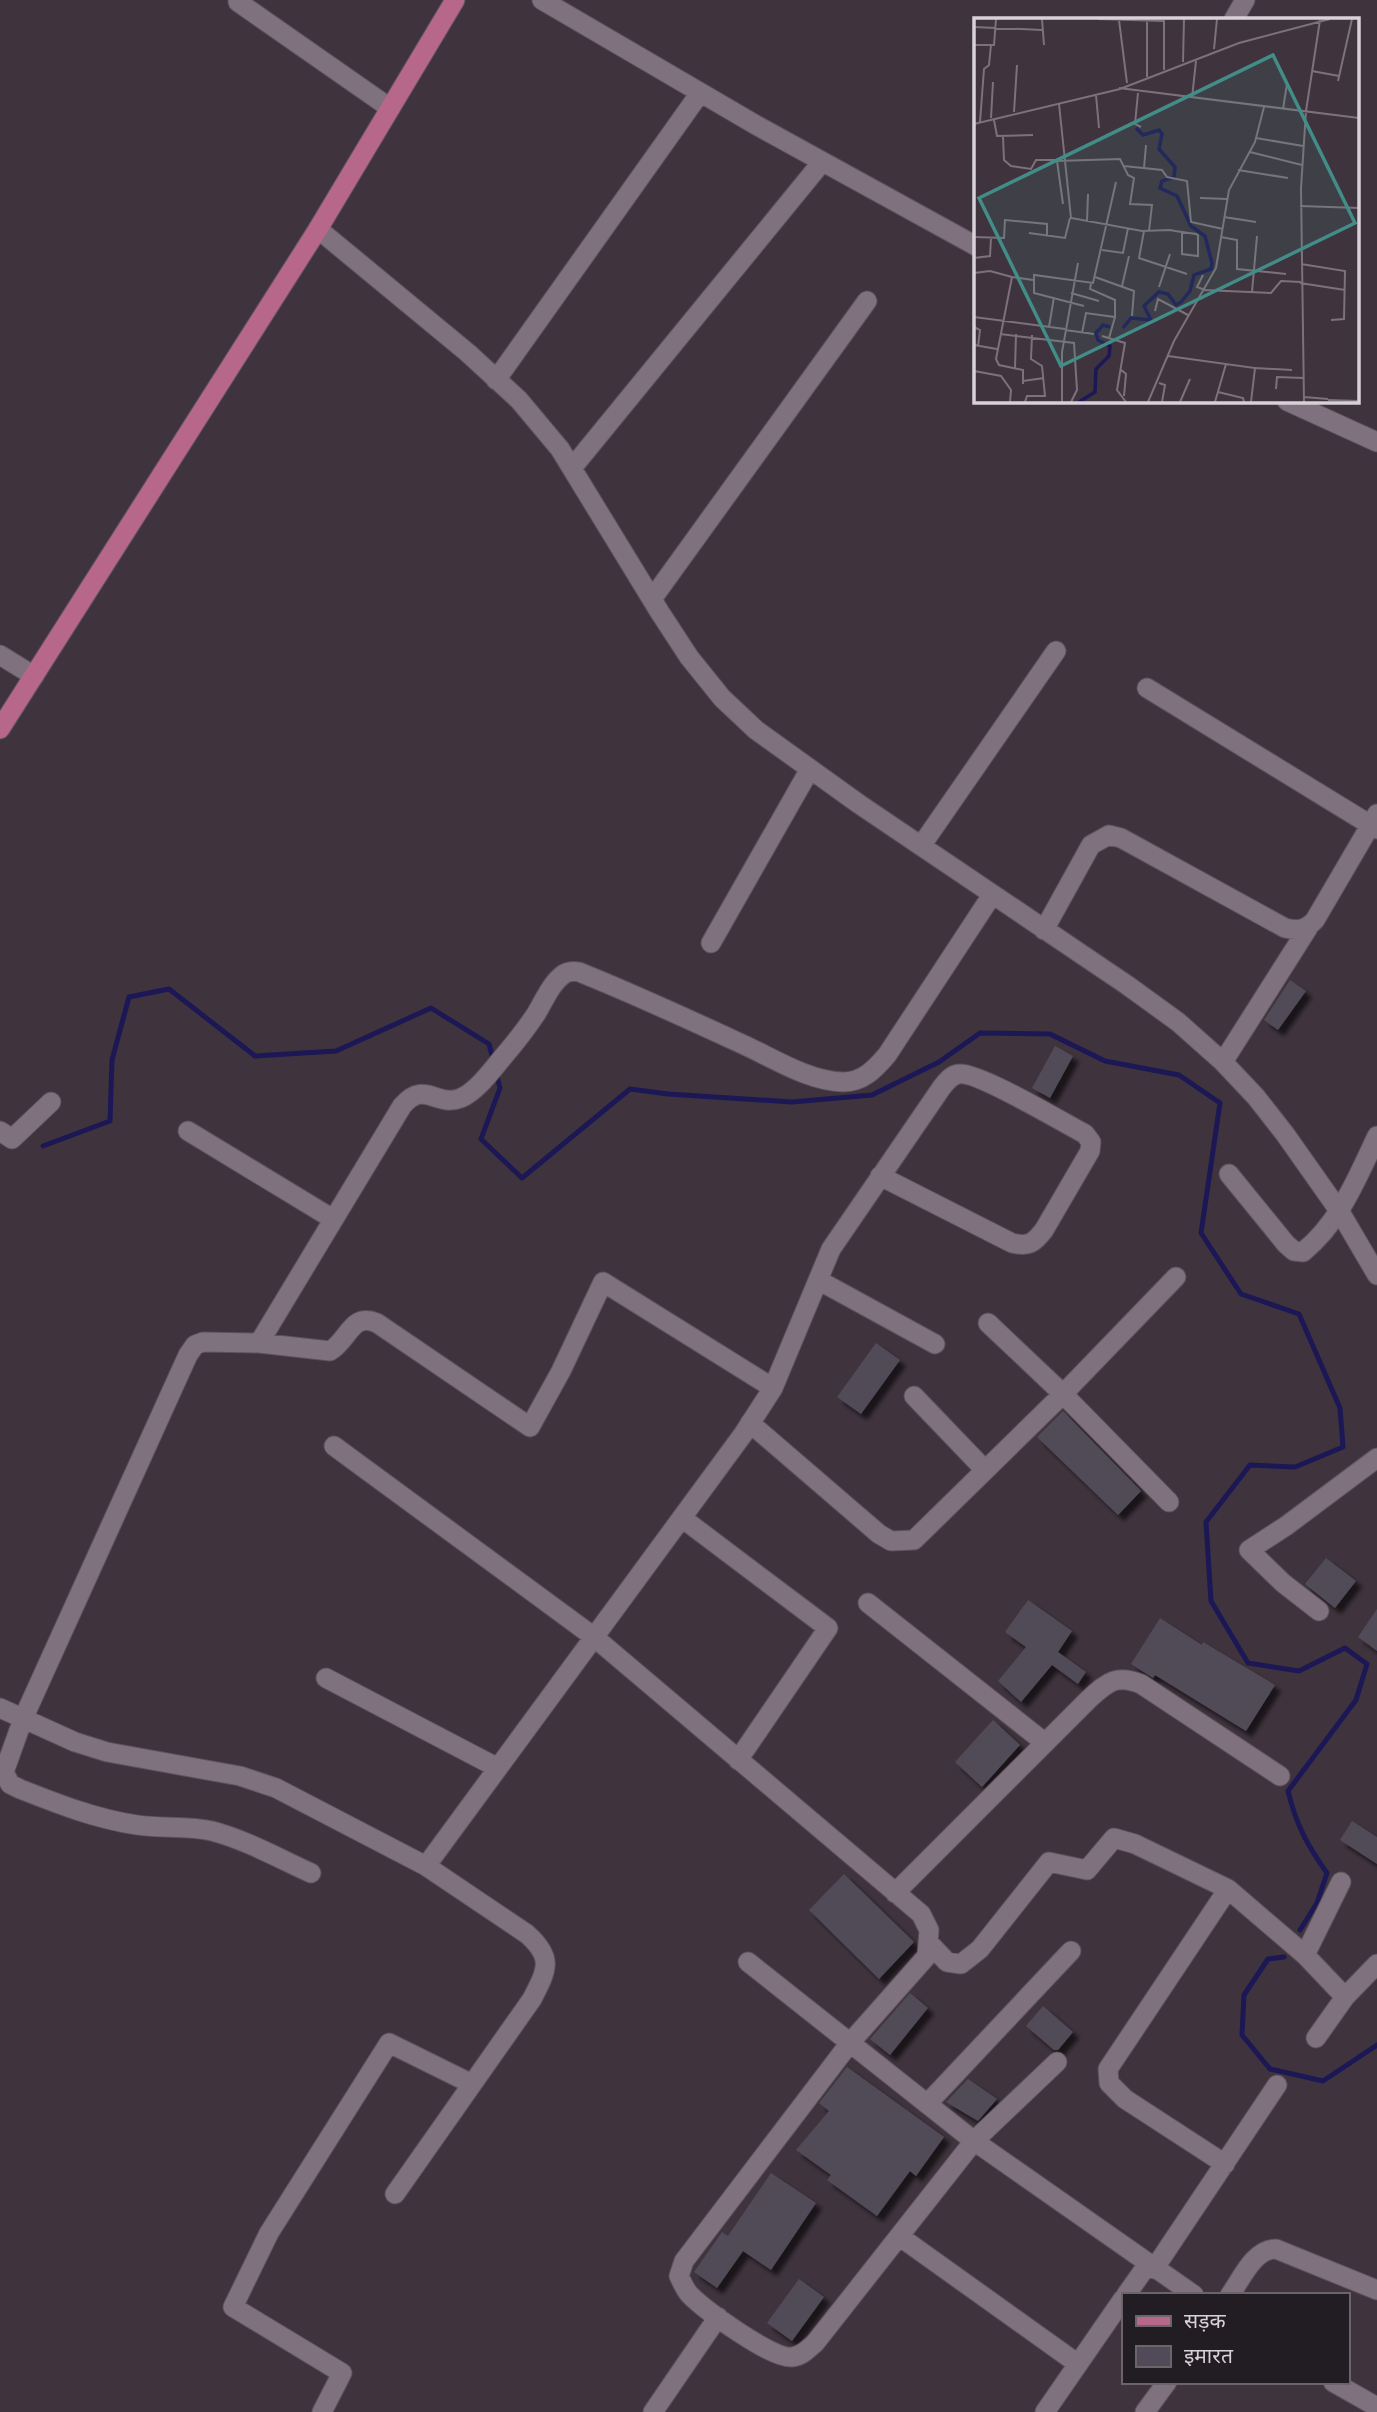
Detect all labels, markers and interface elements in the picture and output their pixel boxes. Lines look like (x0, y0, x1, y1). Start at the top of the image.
inset map (974, 18, 1360, 402)
legend (1122, 2293, 1349, 2384)
text: सड़क (1184, 2308, 1226, 2332)
text: इमारत (1184, 2343, 1234, 2367)

